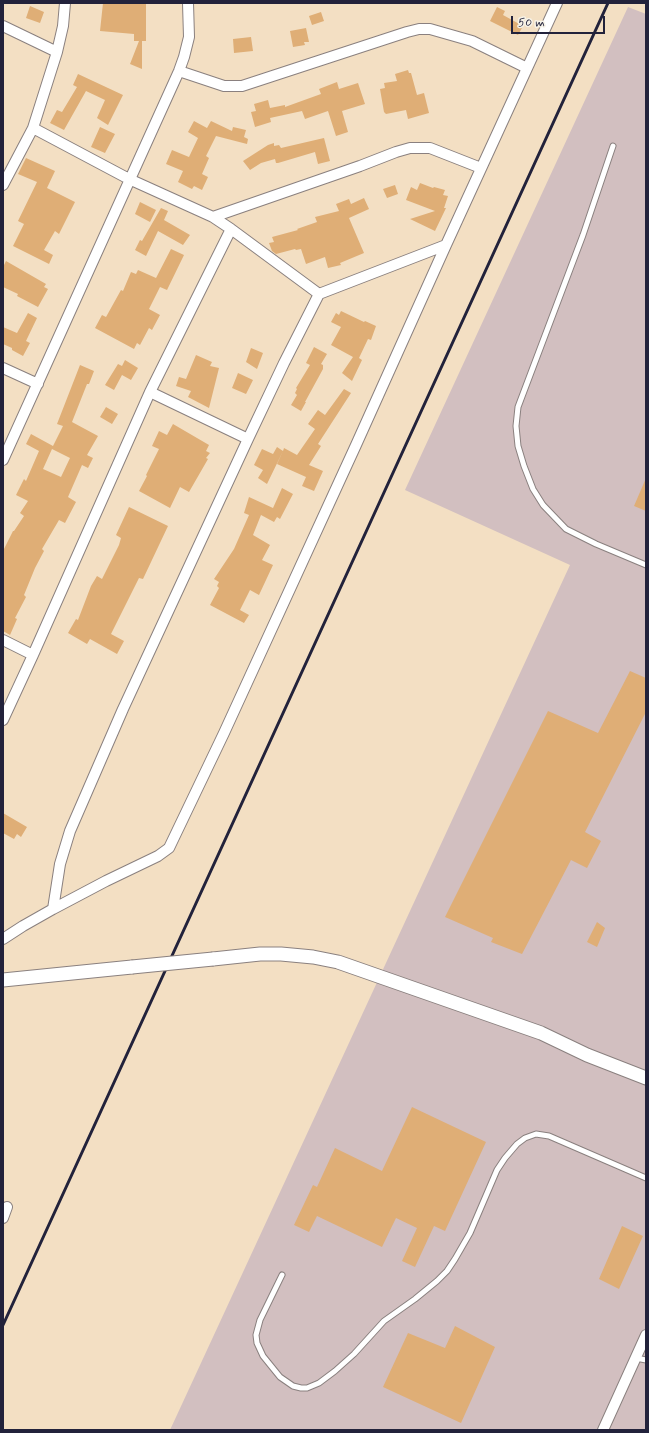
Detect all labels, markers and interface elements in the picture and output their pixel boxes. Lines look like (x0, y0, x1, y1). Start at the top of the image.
scale bar (513, 8, 607, 34)
text: 50 m (518, 15, 545, 31)

